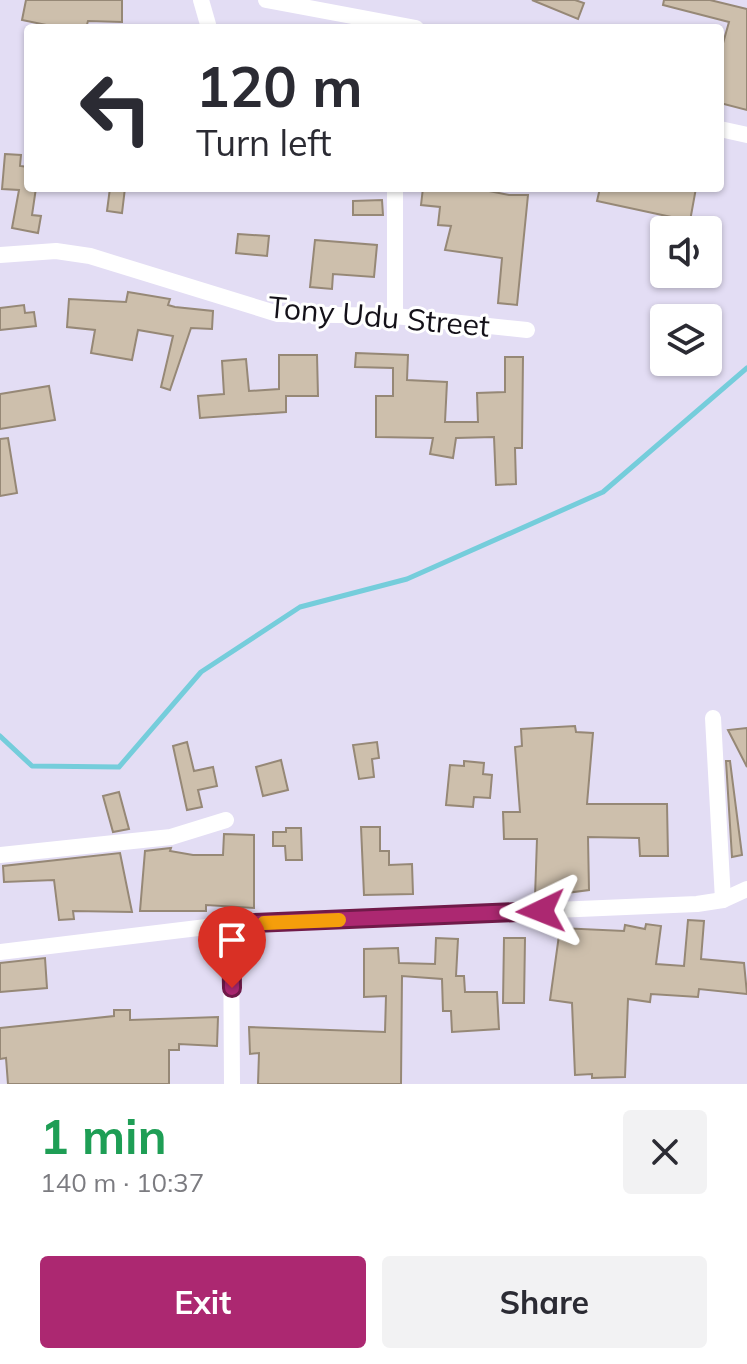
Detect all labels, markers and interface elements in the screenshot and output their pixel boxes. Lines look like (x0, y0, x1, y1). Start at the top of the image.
text: 120 m (196, 51, 363, 121)
icon: left (64, 56, 168, 160)
text: Turn left (196, 120, 332, 165)
map controls (650, 216, 722, 376)
button: sound (650, 216, 722, 288)
street label: Tony Udu Street (267, 287, 491, 345)
button: layers (650, 304, 722, 376)
position arrow (499, 869, 583, 953)
pin (198, 906, 266, 988)
icon: arrive (210, 918, 254, 962)
text: 1 min (40, 1106, 167, 1166)
button: close (623, 1110, 707, 1194)
text: 140 m · 10:37 (40, 1166, 204, 1199)
button: Exit (40, 1256, 366, 1348)
button: Share (382, 1256, 707, 1348)

